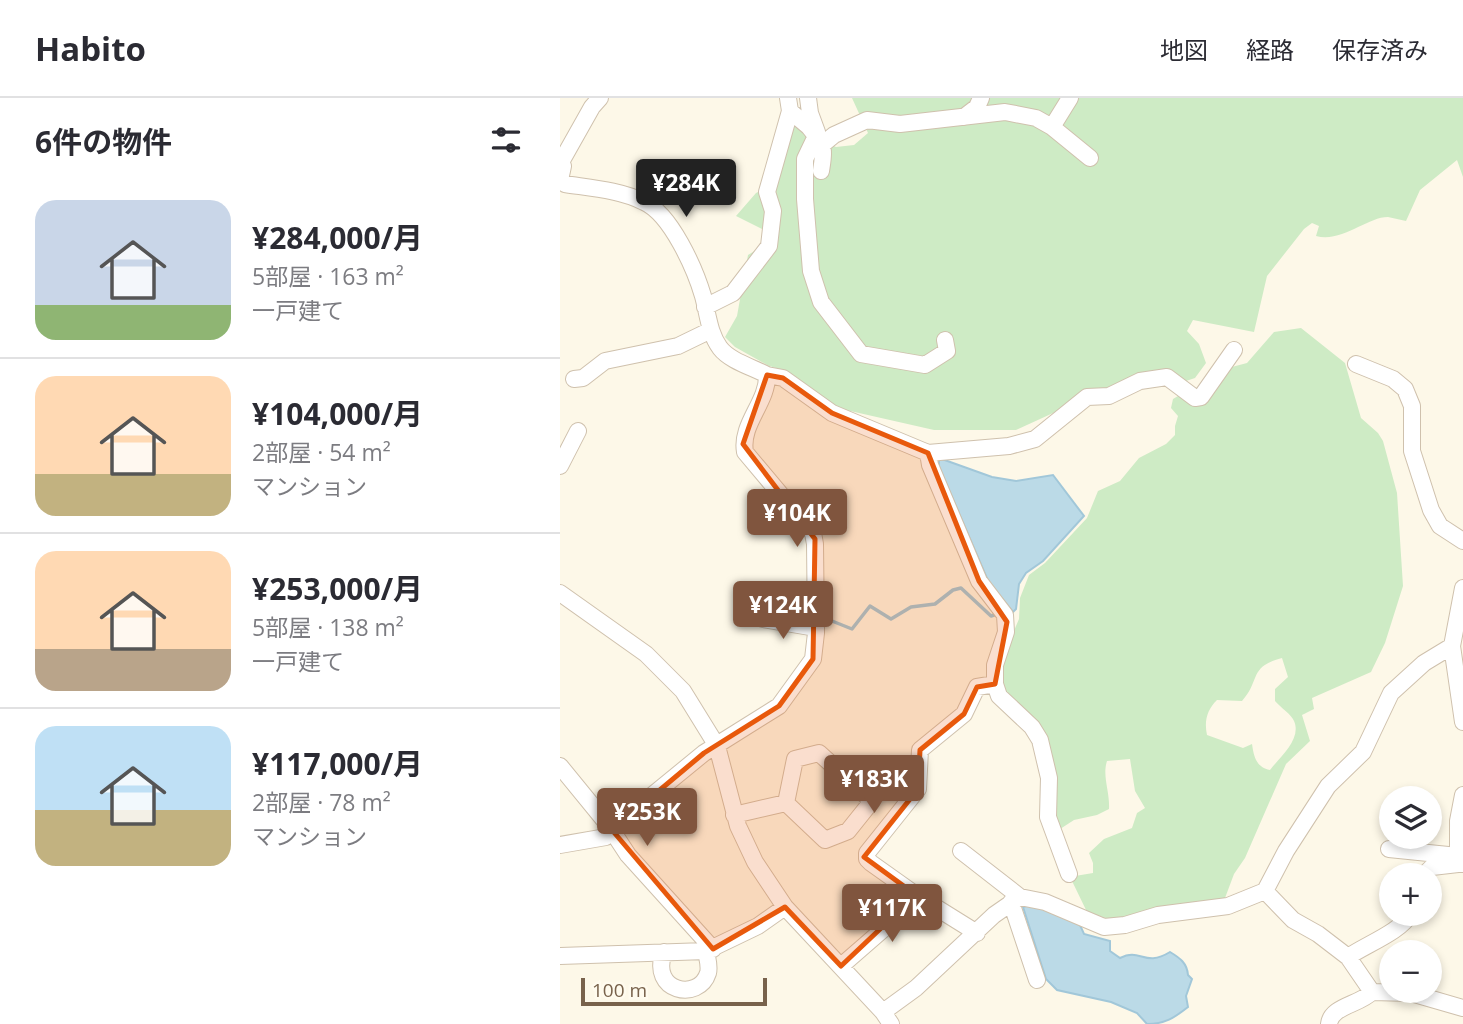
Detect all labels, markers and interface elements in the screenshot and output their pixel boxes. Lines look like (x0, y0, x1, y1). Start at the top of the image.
text: Habito (35, 26, 146, 71)
text: 地図 (1160, 33, 1208, 66)
text: 経路 (1246, 33, 1294, 66)
text: 保存済み (1332, 33, 1428, 66)
text: 6件の物件 (35, 121, 172, 162)
icon: filters (487, 121, 525, 159)
pin: ¥284K (637, 159, 735, 219)
text: ¥284K (652, 166, 720, 198)
text: ¥284,000/月 (252, 217, 423, 258)
icon: home (91, 228, 175, 312)
text: 5部屋 · 163 m² (252, 260, 404, 292)
text: 一戸建て (252, 294, 344, 326)
text: ¥104,000/月 (252, 393, 423, 434)
icon: home (91, 404, 175, 488)
text: 2部屋 · 54 m² (252, 436, 391, 468)
text: マンション (252, 470, 367, 502)
pin: ¥104K (748, 490, 846, 549)
text: ¥104K (763, 496, 831, 528)
text: ¥253,000/月 (252, 568, 423, 609)
icon: home (91, 579, 175, 663)
pin: ¥124K (734, 582, 832, 641)
text: ¥124K (749, 588, 817, 620)
text: 5部屋 · 138 m² (252, 611, 404, 643)
text: 一戸建て (252, 645, 344, 677)
text: ¥117,000/月 (252, 743, 423, 784)
icon: home (91, 754, 175, 838)
pin: ¥183K (825, 756, 923, 815)
text: ¥183K (840, 762, 908, 794)
text: 2部屋 · 78 m² (252, 786, 391, 818)
map controls (1379, 786, 1442, 1003)
button: layers (1379, 786, 1442, 849)
pin: ¥253K (598, 788, 696, 848)
text: ¥253K (613, 795, 681, 827)
text: マンション (252, 820, 367, 852)
button: + (1379, 863, 1442, 926)
pin: ¥117K (843, 884, 941, 944)
text: ¥117K (858, 891, 926, 923)
button: − (1379, 940, 1442, 1003)
scale bar (581, 975, 766, 1007)
text: 100 m (592, 977, 647, 1003)

